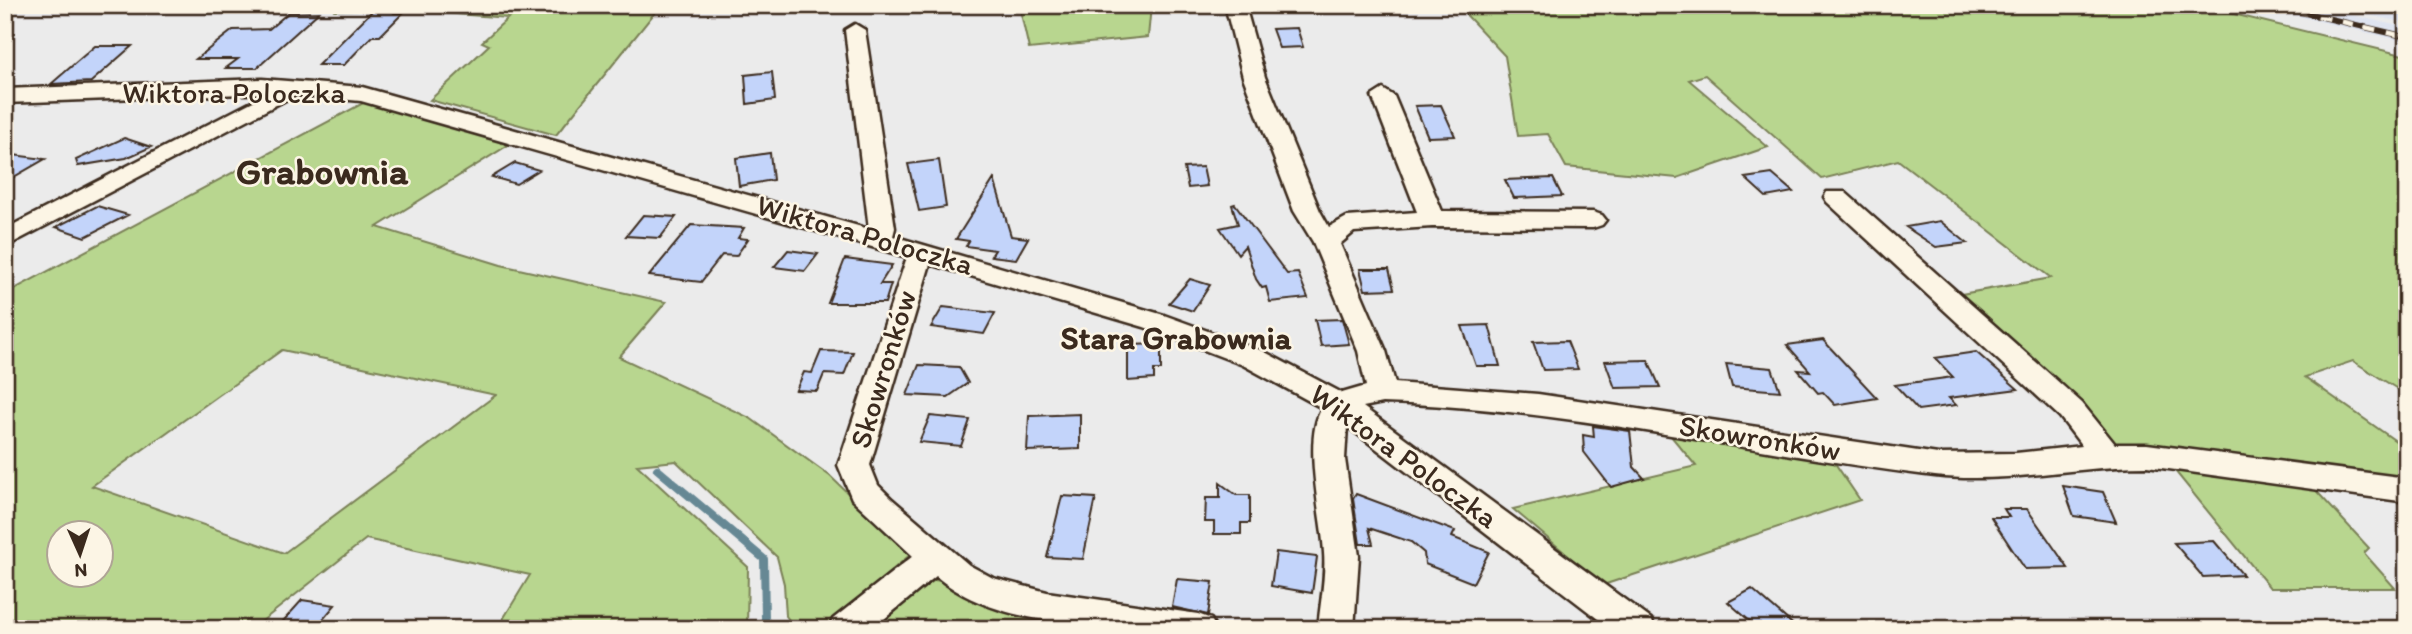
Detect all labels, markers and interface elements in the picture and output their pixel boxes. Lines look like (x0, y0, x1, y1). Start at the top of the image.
street label: Wiktora Poloczka (122, 74, 346, 111)
district label: Grabownia (236, 149, 409, 193)
street label: Wiktora Poloczka (753, 186, 978, 283)
street label: Skowronków (841, 285, 924, 452)
district label: Stara Grabownia (1061, 319, 1292, 357)
street label: Wiktora Poloczka (1303, 375, 1506, 536)
street label: Skowronków (1677, 406, 1844, 469)
north arrow (46, 518, 116, 588)
text: N (74, 559, 88, 582)

